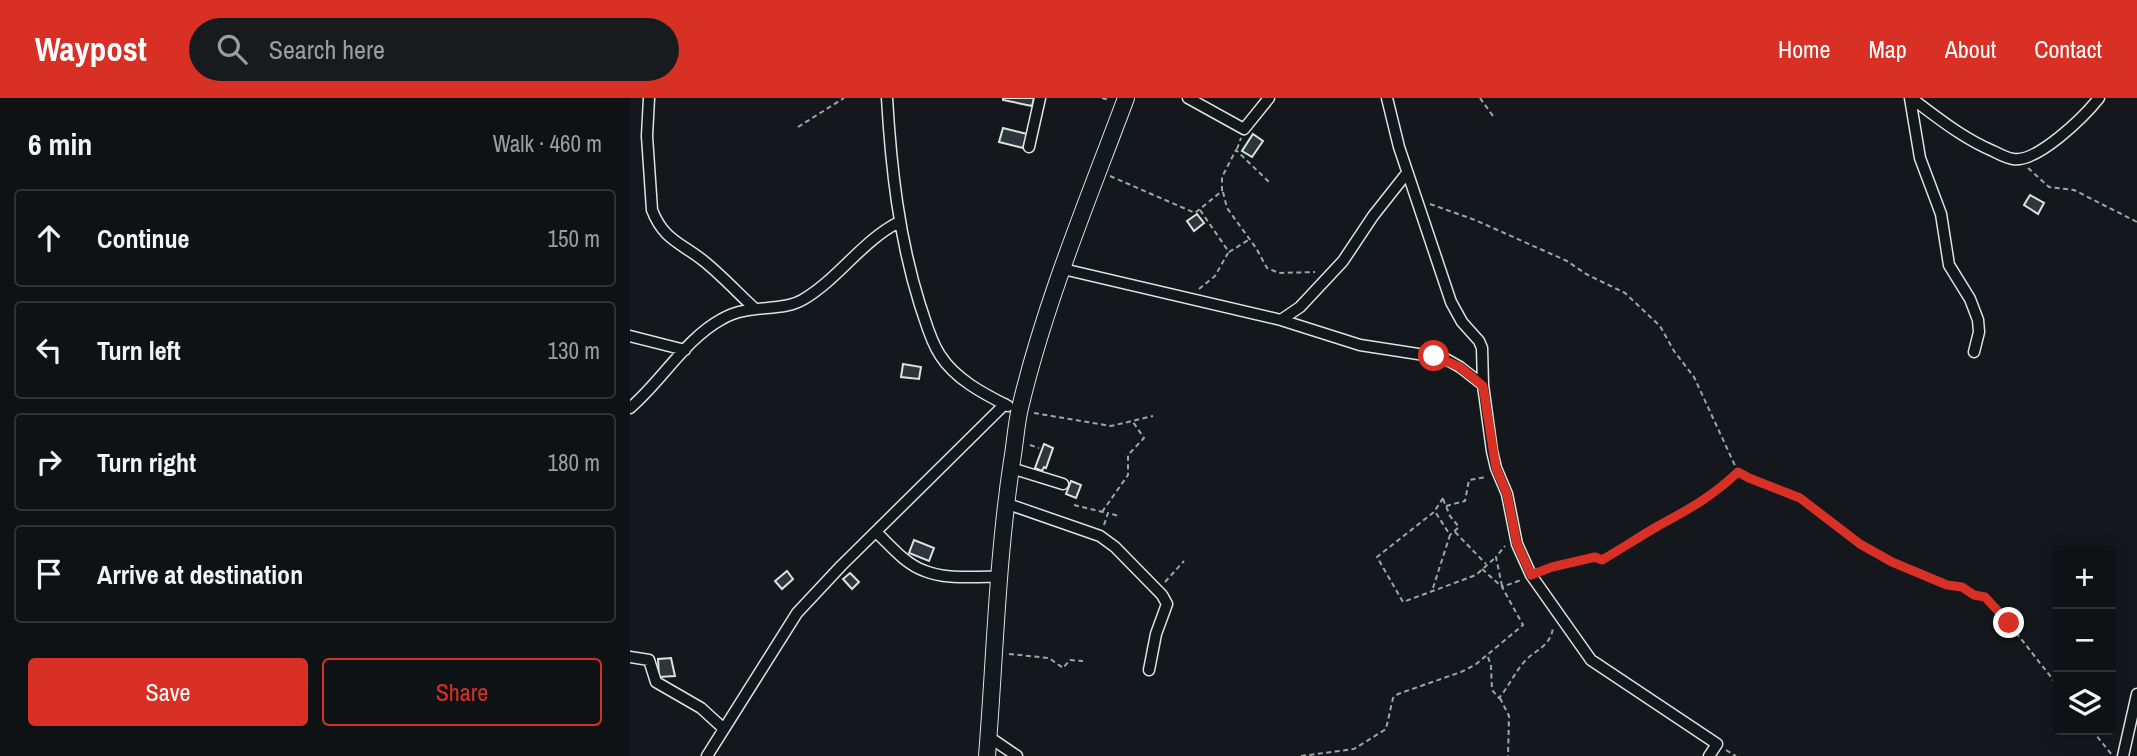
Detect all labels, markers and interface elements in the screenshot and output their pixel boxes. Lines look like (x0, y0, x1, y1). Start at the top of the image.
search box (189, 18, 679, 81)
text: Waypost (35, 27, 147, 71)
icon: search (213, 30, 251, 68)
text: Search here (269, 32, 385, 67)
text: Home (1778, 33, 1830, 65)
text: Map (1868, 33, 1907, 65)
text: About (1945, 33, 1996, 65)
text: Contact (2034, 33, 2102, 65)
text: 6 min (28, 124, 92, 164)
text: Walk · 460 m (493, 128, 602, 159)
icon: ahead (30, 219, 68, 257)
text: Continue (97, 221, 189, 256)
text: 150 m (548, 223, 600, 254)
icon: left (30, 331, 68, 369)
text: Turn left (97, 333, 181, 368)
text: 130 m (548, 335, 600, 366)
route start (1418, 340, 1449, 371)
icon: right (30, 443, 68, 481)
text: Turn right (97, 445, 196, 480)
text: 180 m (548, 447, 600, 478)
map controls (2053, 546, 2116, 735)
button: + (2053, 546, 2116, 609)
icon: arrive (30, 555, 68, 593)
text: Arrive at destination (97, 557, 303, 592)
route end (1993, 607, 2024, 638)
button: − (2053, 609, 2116, 672)
button: Save (28, 658, 308, 726)
button: Share (322, 658, 602, 726)
button: layers (2053, 672, 2116, 735)

